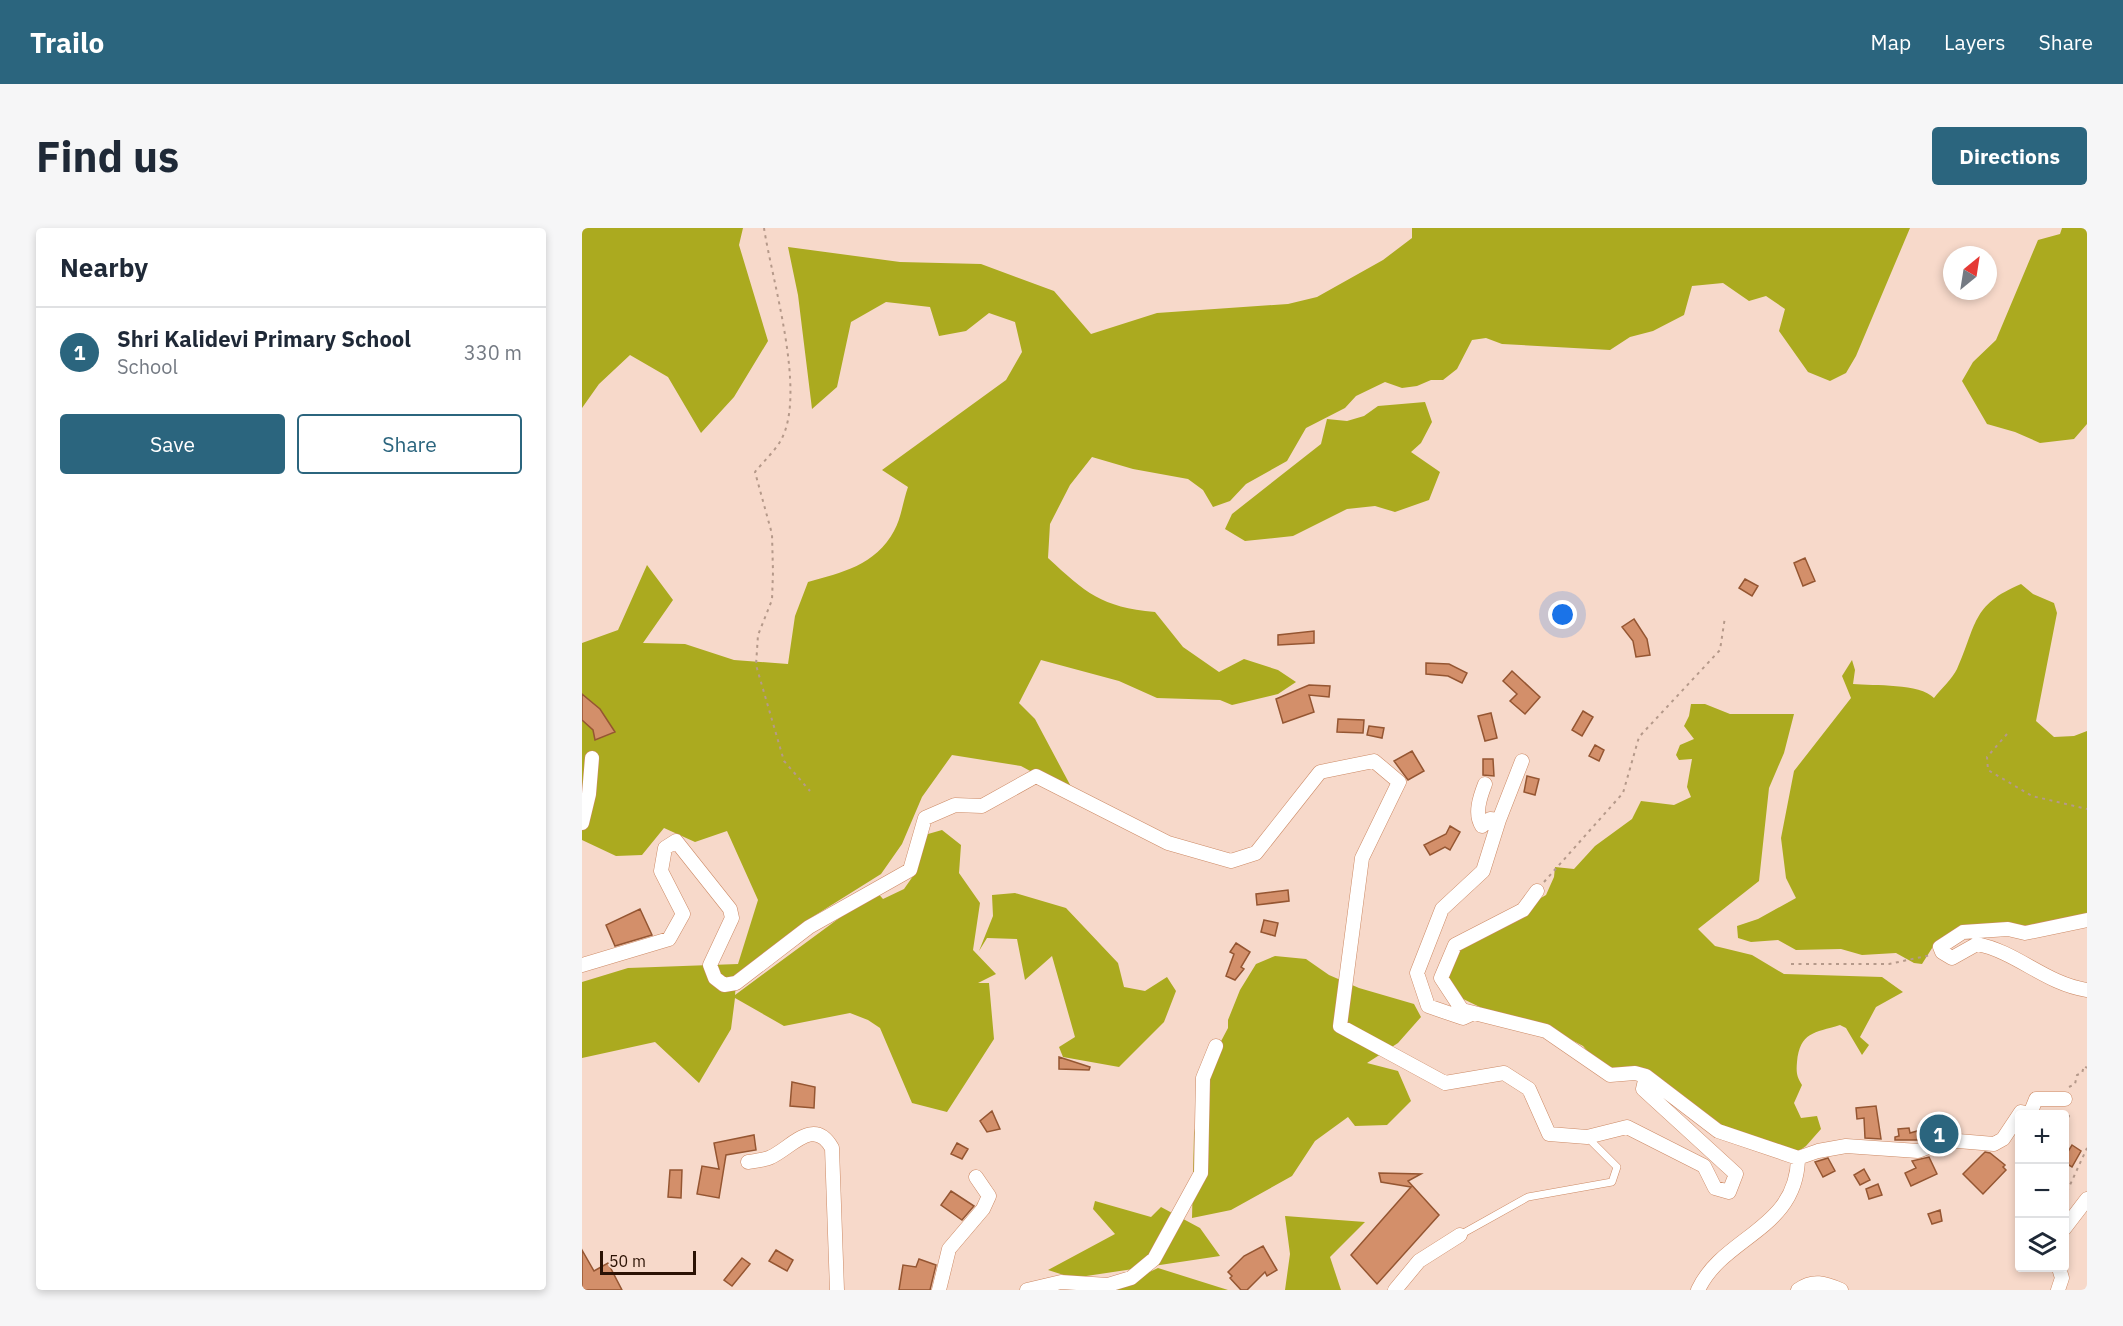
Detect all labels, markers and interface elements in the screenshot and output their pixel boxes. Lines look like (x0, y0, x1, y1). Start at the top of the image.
text: Trailo (30, 24, 104, 61)
text: Map (1871, 28, 1911, 56)
text: Layers (1944, 28, 2006, 56)
text: Share (2039, 28, 2093, 56)
button: Directions (1932, 127, 2087, 185)
text: Find us (36, 129, 179, 184)
north arrow (1943, 246, 1997, 300)
text: Nearby (60, 250, 148, 284)
text: Shri Kalidevi Primary School (117, 324, 411, 353)
text: 1 (74, 339, 86, 366)
text: 330 m (464, 339, 522, 366)
text: School (117, 353, 178, 380)
button: Save (60, 414, 285, 474)
button: Share (297, 414, 522, 474)
your location (1548, 600, 1577, 629)
map controls (2015, 1110, 2069, 1272)
button: + (2015, 1110, 2069, 1164)
pin: 1 (1920, 1112, 1958, 1156)
button: − (2015, 1164, 2069, 1218)
button: layers (2015, 1218, 2069, 1272)
scale bar (600, 1248, 696, 1276)
text: 50 m (609, 1251, 646, 1271)

